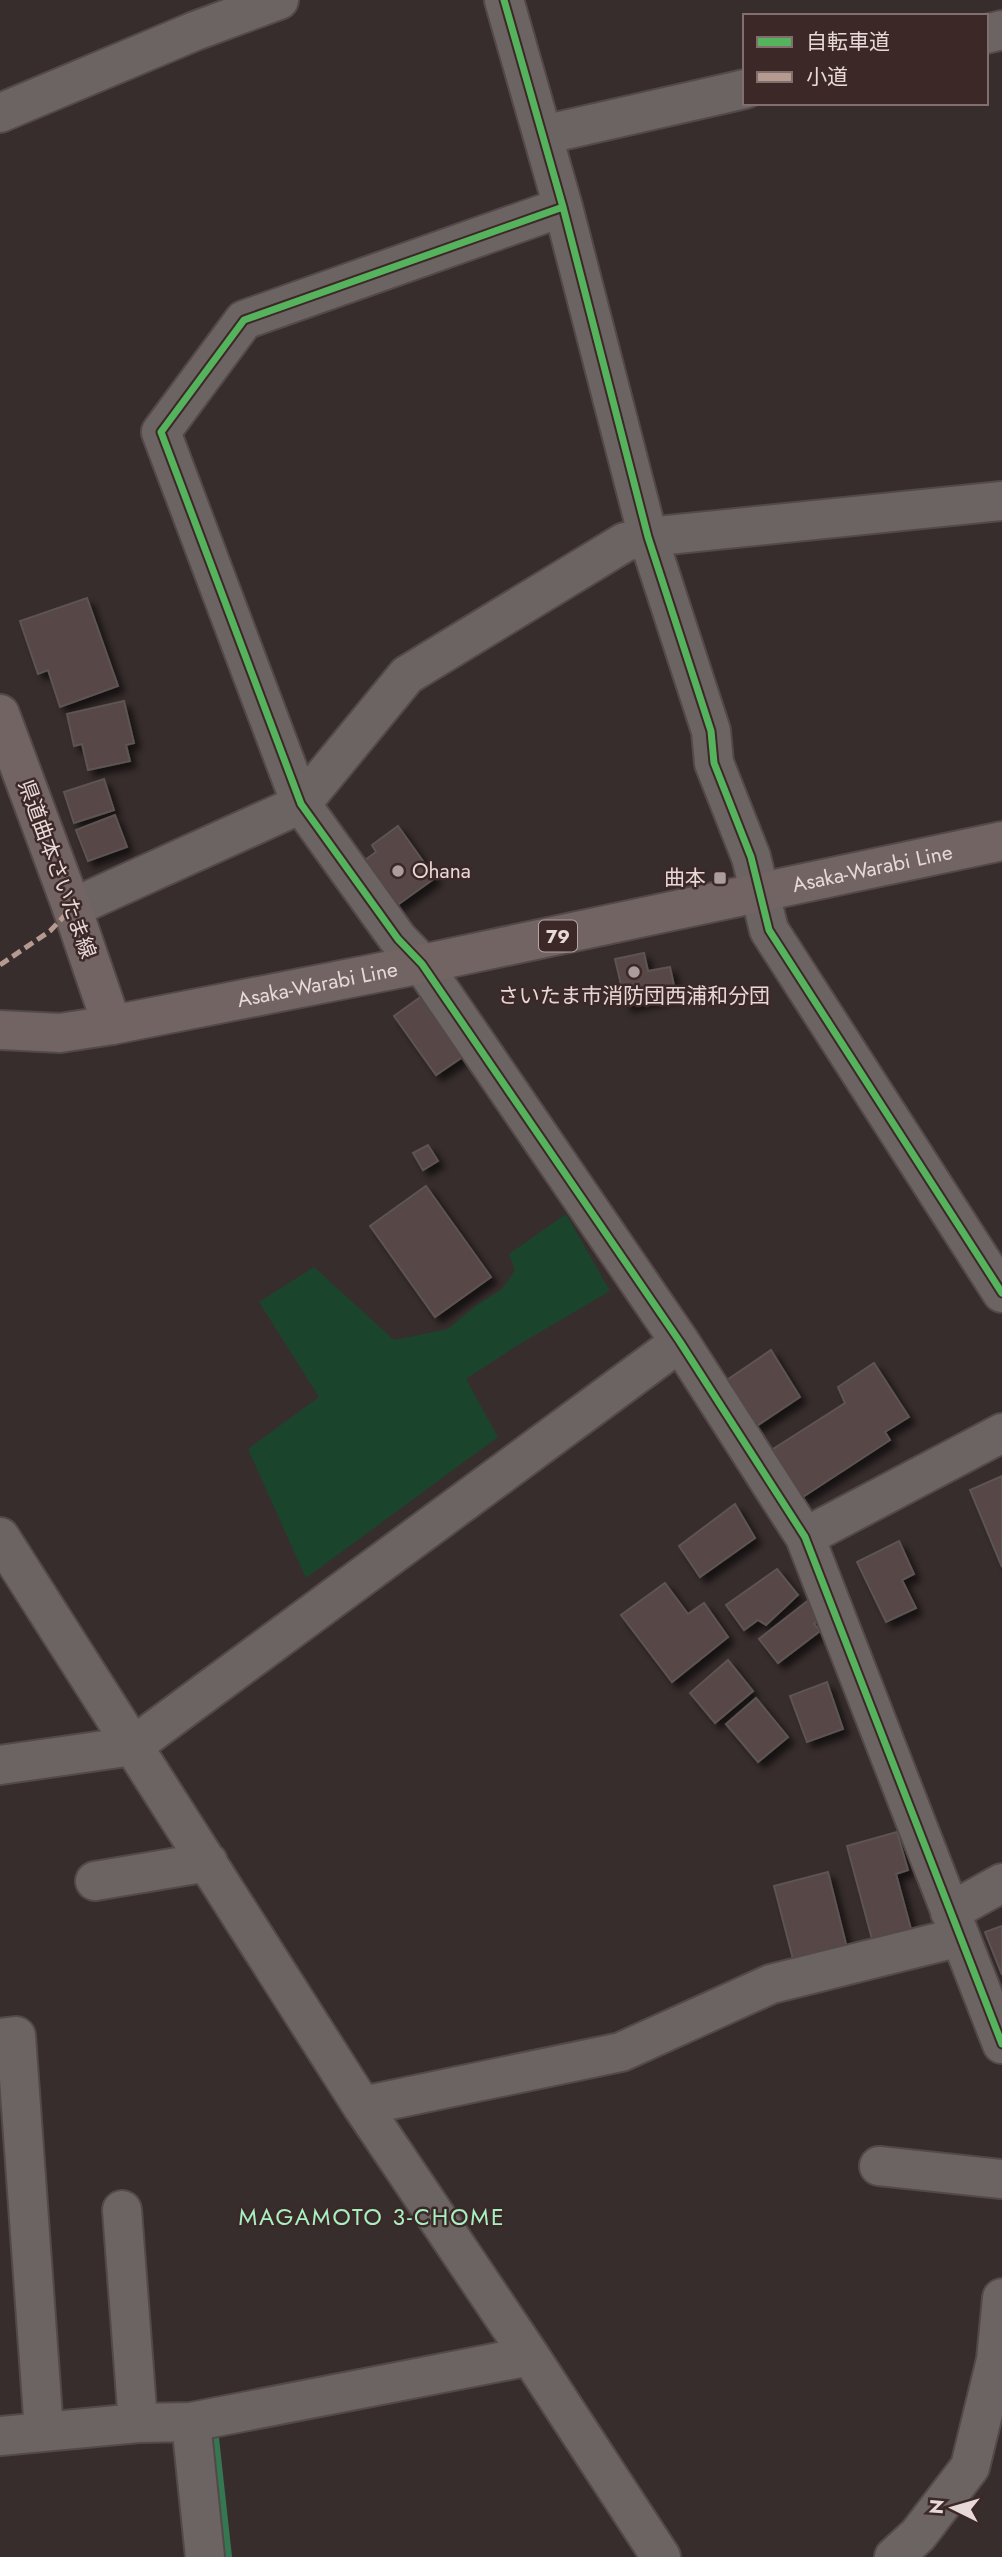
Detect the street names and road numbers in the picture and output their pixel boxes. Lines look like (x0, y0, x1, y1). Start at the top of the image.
street label: 県道曲本さいたま線 (11, 775, 103, 963)
street label: Asaka-Warabi Line (790, 837, 955, 900)
road number: 79 (539, 920, 577, 952)
street label: Asaka-Warabi Line (235, 954, 400, 1015)

